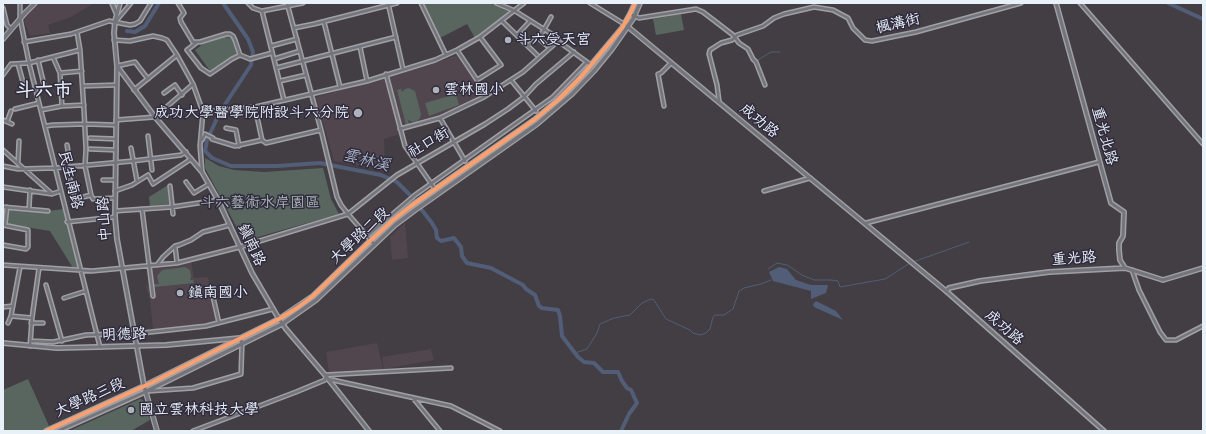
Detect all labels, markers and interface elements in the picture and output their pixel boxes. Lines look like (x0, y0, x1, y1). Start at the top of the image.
street label: 楓溝街 (874, 10, 922, 38)
place label: 斗六受天宮 (516, 31, 591, 49)
marker: 斗六受天宮 (503, 35, 513, 45)
district label: 斗六市 (16, 80, 72, 102)
place label: 雲林國小 (444, 81, 504, 99)
marker: 雲林國小 (431, 85, 441, 95)
street label: 成功路 (736, 100, 782, 142)
place label: 成功大學醫學院附設斗六分院 (154, 104, 349, 122)
street label: 重光北路 (1088, 105, 1120, 167)
marker: 成功大學醫學院附設斗六分院 (352, 107, 364, 119)
street label: 社口街 (405, 124, 453, 162)
water label: 雲林溪 (340, 146, 392, 176)
street label: 民生南路 (54, 149, 86, 211)
park label: 斗六藝術水岸園區 (200, 194, 320, 212)
street label: 中山路 (94, 196, 116, 242)
street label: 大學路二段 (326, 204, 394, 268)
street label: 鎮南路 (233, 221, 269, 269)
street label: 重光路 (1051, 248, 1097, 270)
place label: 鎮南國小 (188, 284, 248, 302)
marker: 鎮南國小 (175, 288, 185, 298)
street label: 成功路 (981, 306, 1027, 350)
street label: 明德路 (101, 325, 147, 345)
street label: 大學路三段 (52, 375, 128, 421)
place label: 國立雲林科技大學 (139, 401, 259, 419)
marker: 國立雲林科技大學 (126, 405, 136, 415)

